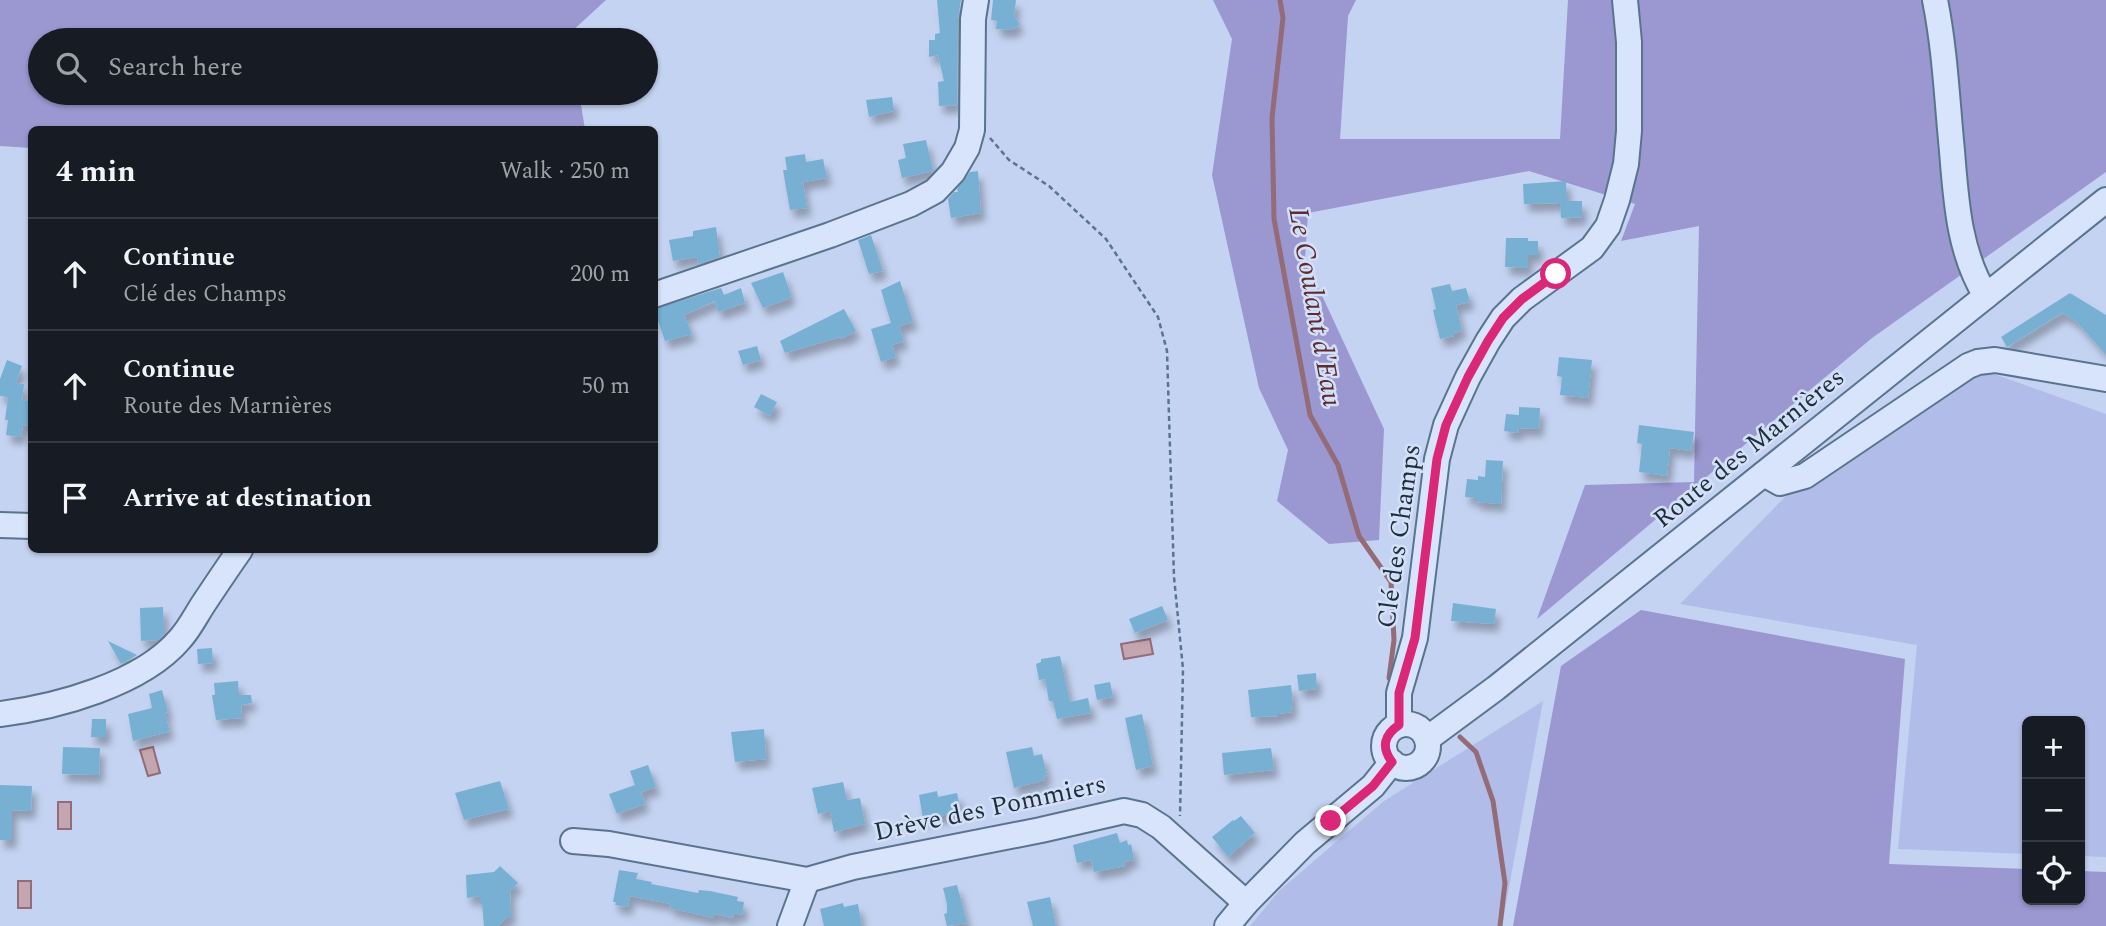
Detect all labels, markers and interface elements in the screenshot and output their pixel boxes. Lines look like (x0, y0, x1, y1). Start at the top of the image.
search box (28, 28, 658, 105)
text: Search here (108, 47, 243, 87)
icon: search (52, 48, 90, 86)
text: 4 min (56, 149, 136, 195)
text: Walk · 250 m (500, 154, 630, 189)
water label: Le Coulant d'Eau (1276, 204, 1354, 410)
text: Continue (123, 237, 235, 277)
icon: ahead (56, 255, 94, 293)
text: 200 m (570, 257, 630, 292)
route start (1540, 258, 1571, 289)
text: Clé des Champs (123, 277, 287, 312)
text: Continue (123, 349, 235, 389)
street label: Route des Marnières (1644, 358, 1854, 538)
icon: ahead (56, 367, 94, 405)
text: 50 m (581, 369, 630, 404)
text: Route des Marnières (123, 389, 332, 424)
street label: Clé des Champs (1366, 441, 1432, 631)
text: Arrive at destination (123, 478, 372, 518)
icon: arrive (56, 479, 94, 517)
map controls (2022, 716, 2085, 905)
button: + (2022, 716, 2085, 779)
street label: Drève des Pommiers (870, 764, 1110, 852)
button: − (2022, 779, 2085, 842)
route end (1315, 805, 1346, 836)
button: locate (2022, 842, 2085, 905)

